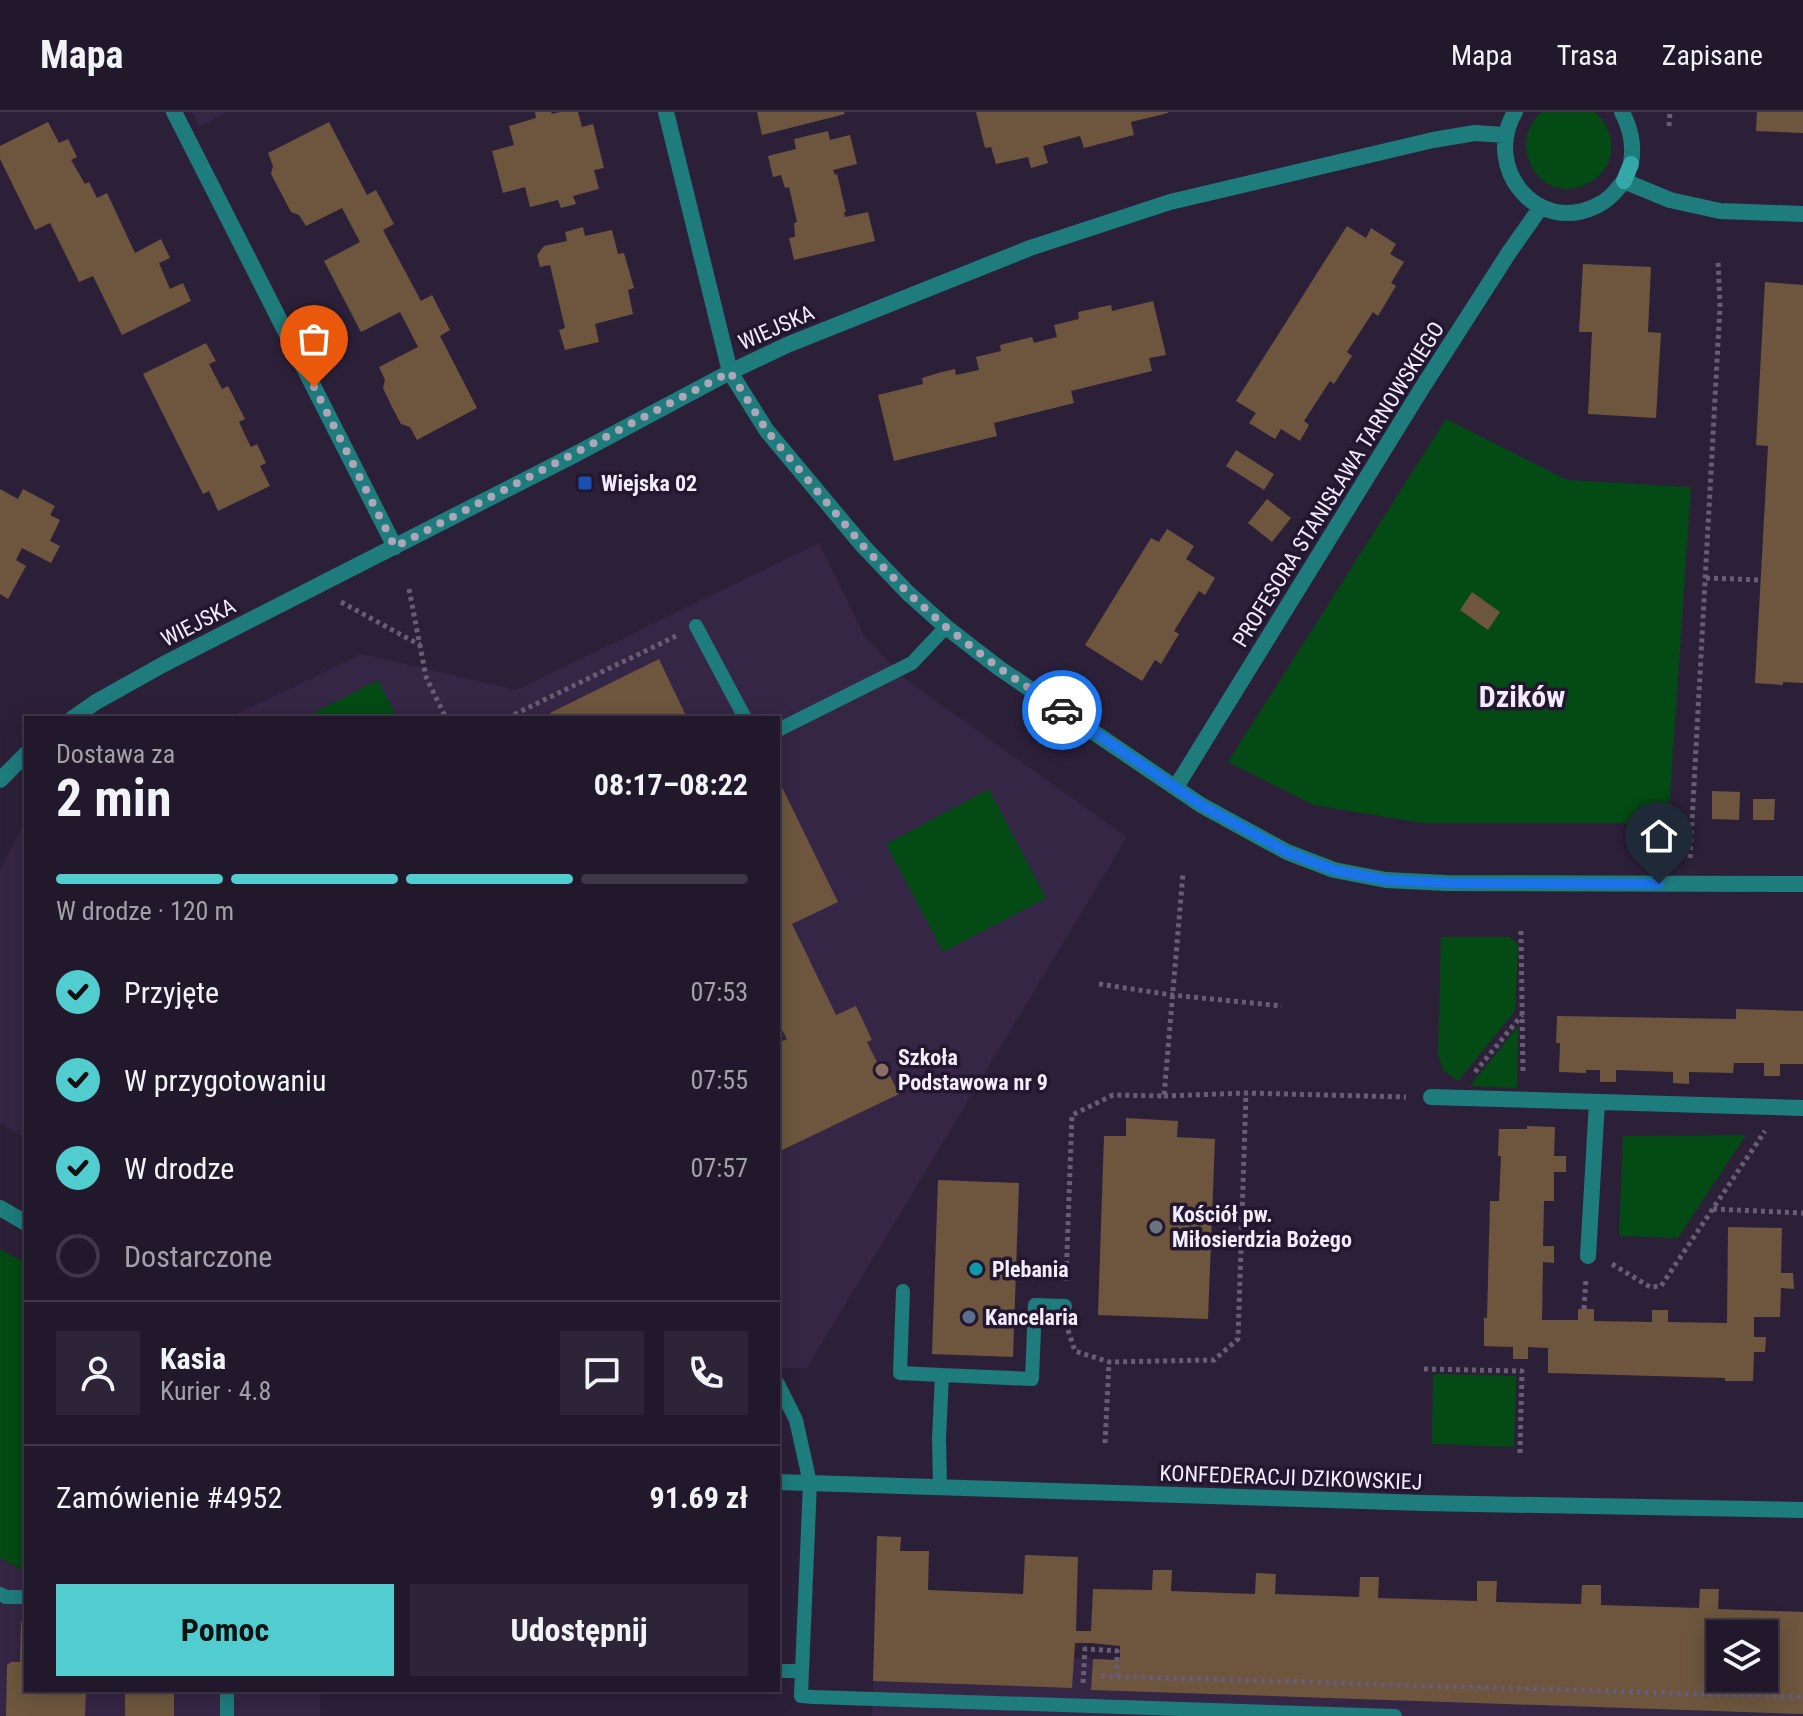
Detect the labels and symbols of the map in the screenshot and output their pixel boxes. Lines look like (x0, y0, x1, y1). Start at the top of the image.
street label: WIEJSKA (735, 300, 818, 355)
pin (280, 305, 348, 387)
street label: PROFESORA STANISŁAWA TARNOWSKIEGO (1228, 317, 1449, 651)
place label: Wiejska 02 (601, 471, 697, 496)
marker: Wiejska 02 (576, 474, 594, 492)
street label: WIEJSKA (157, 593, 240, 652)
courier (1022, 670, 1102, 750)
district label: Dzików (1479, 679, 1565, 714)
pin (1625, 802, 1693, 884)
place label: Szkoła Podstawowa nr 9 (898, 1045, 1048, 1095)
marker: Szkoła Podstawowa nr 9 (873, 1061, 891, 1079)
place label: Kościół pw. Miłosierdzia Bożego (1172, 1202, 1352, 1252)
marker: Kościół pw. Miłosierdzia Bożego (1147, 1218, 1165, 1236)
place label: Plebania (992, 1257, 1069, 1282)
marker: Plebania (967, 1260, 985, 1278)
place label: Kancelaria (985, 1305, 1078, 1330)
marker: Kancelaria (960, 1308, 978, 1326)
street label: KONFEDERACJI DZIKOWSKIEJ (1159, 1460, 1423, 1495)

